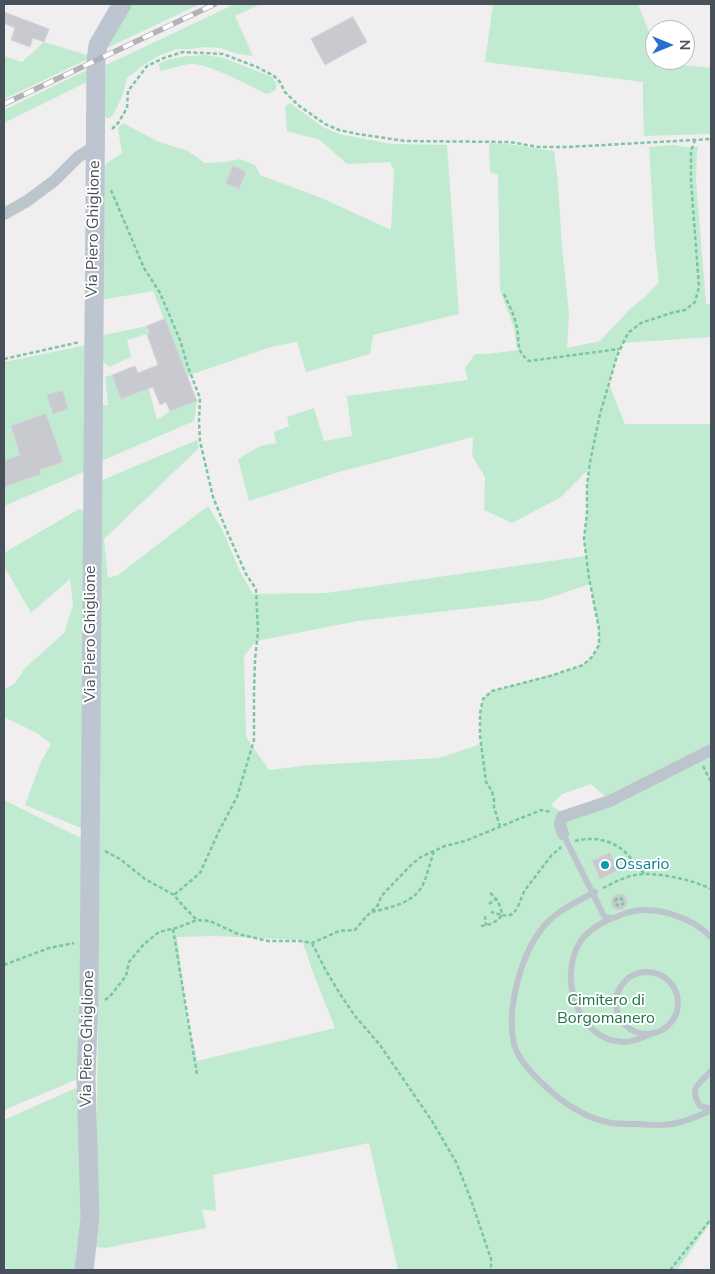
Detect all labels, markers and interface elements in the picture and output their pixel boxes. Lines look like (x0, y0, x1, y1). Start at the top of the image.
north arrow (645, 20, 695, 70)
text: N (675, 40, 694, 50)
street label: Via Piero Ghiglione (83, 160, 105, 298)
street label: Via Piero Ghiglione (81, 565, 101, 703)
place label: Ossario (615, 855, 669, 875)
marker: Ossario (599, 859, 611, 871)
street label: Via Piero Ghiglione (77, 970, 99, 1108)
park label: Cimitero di Borgomanero (557, 991, 655, 1029)

